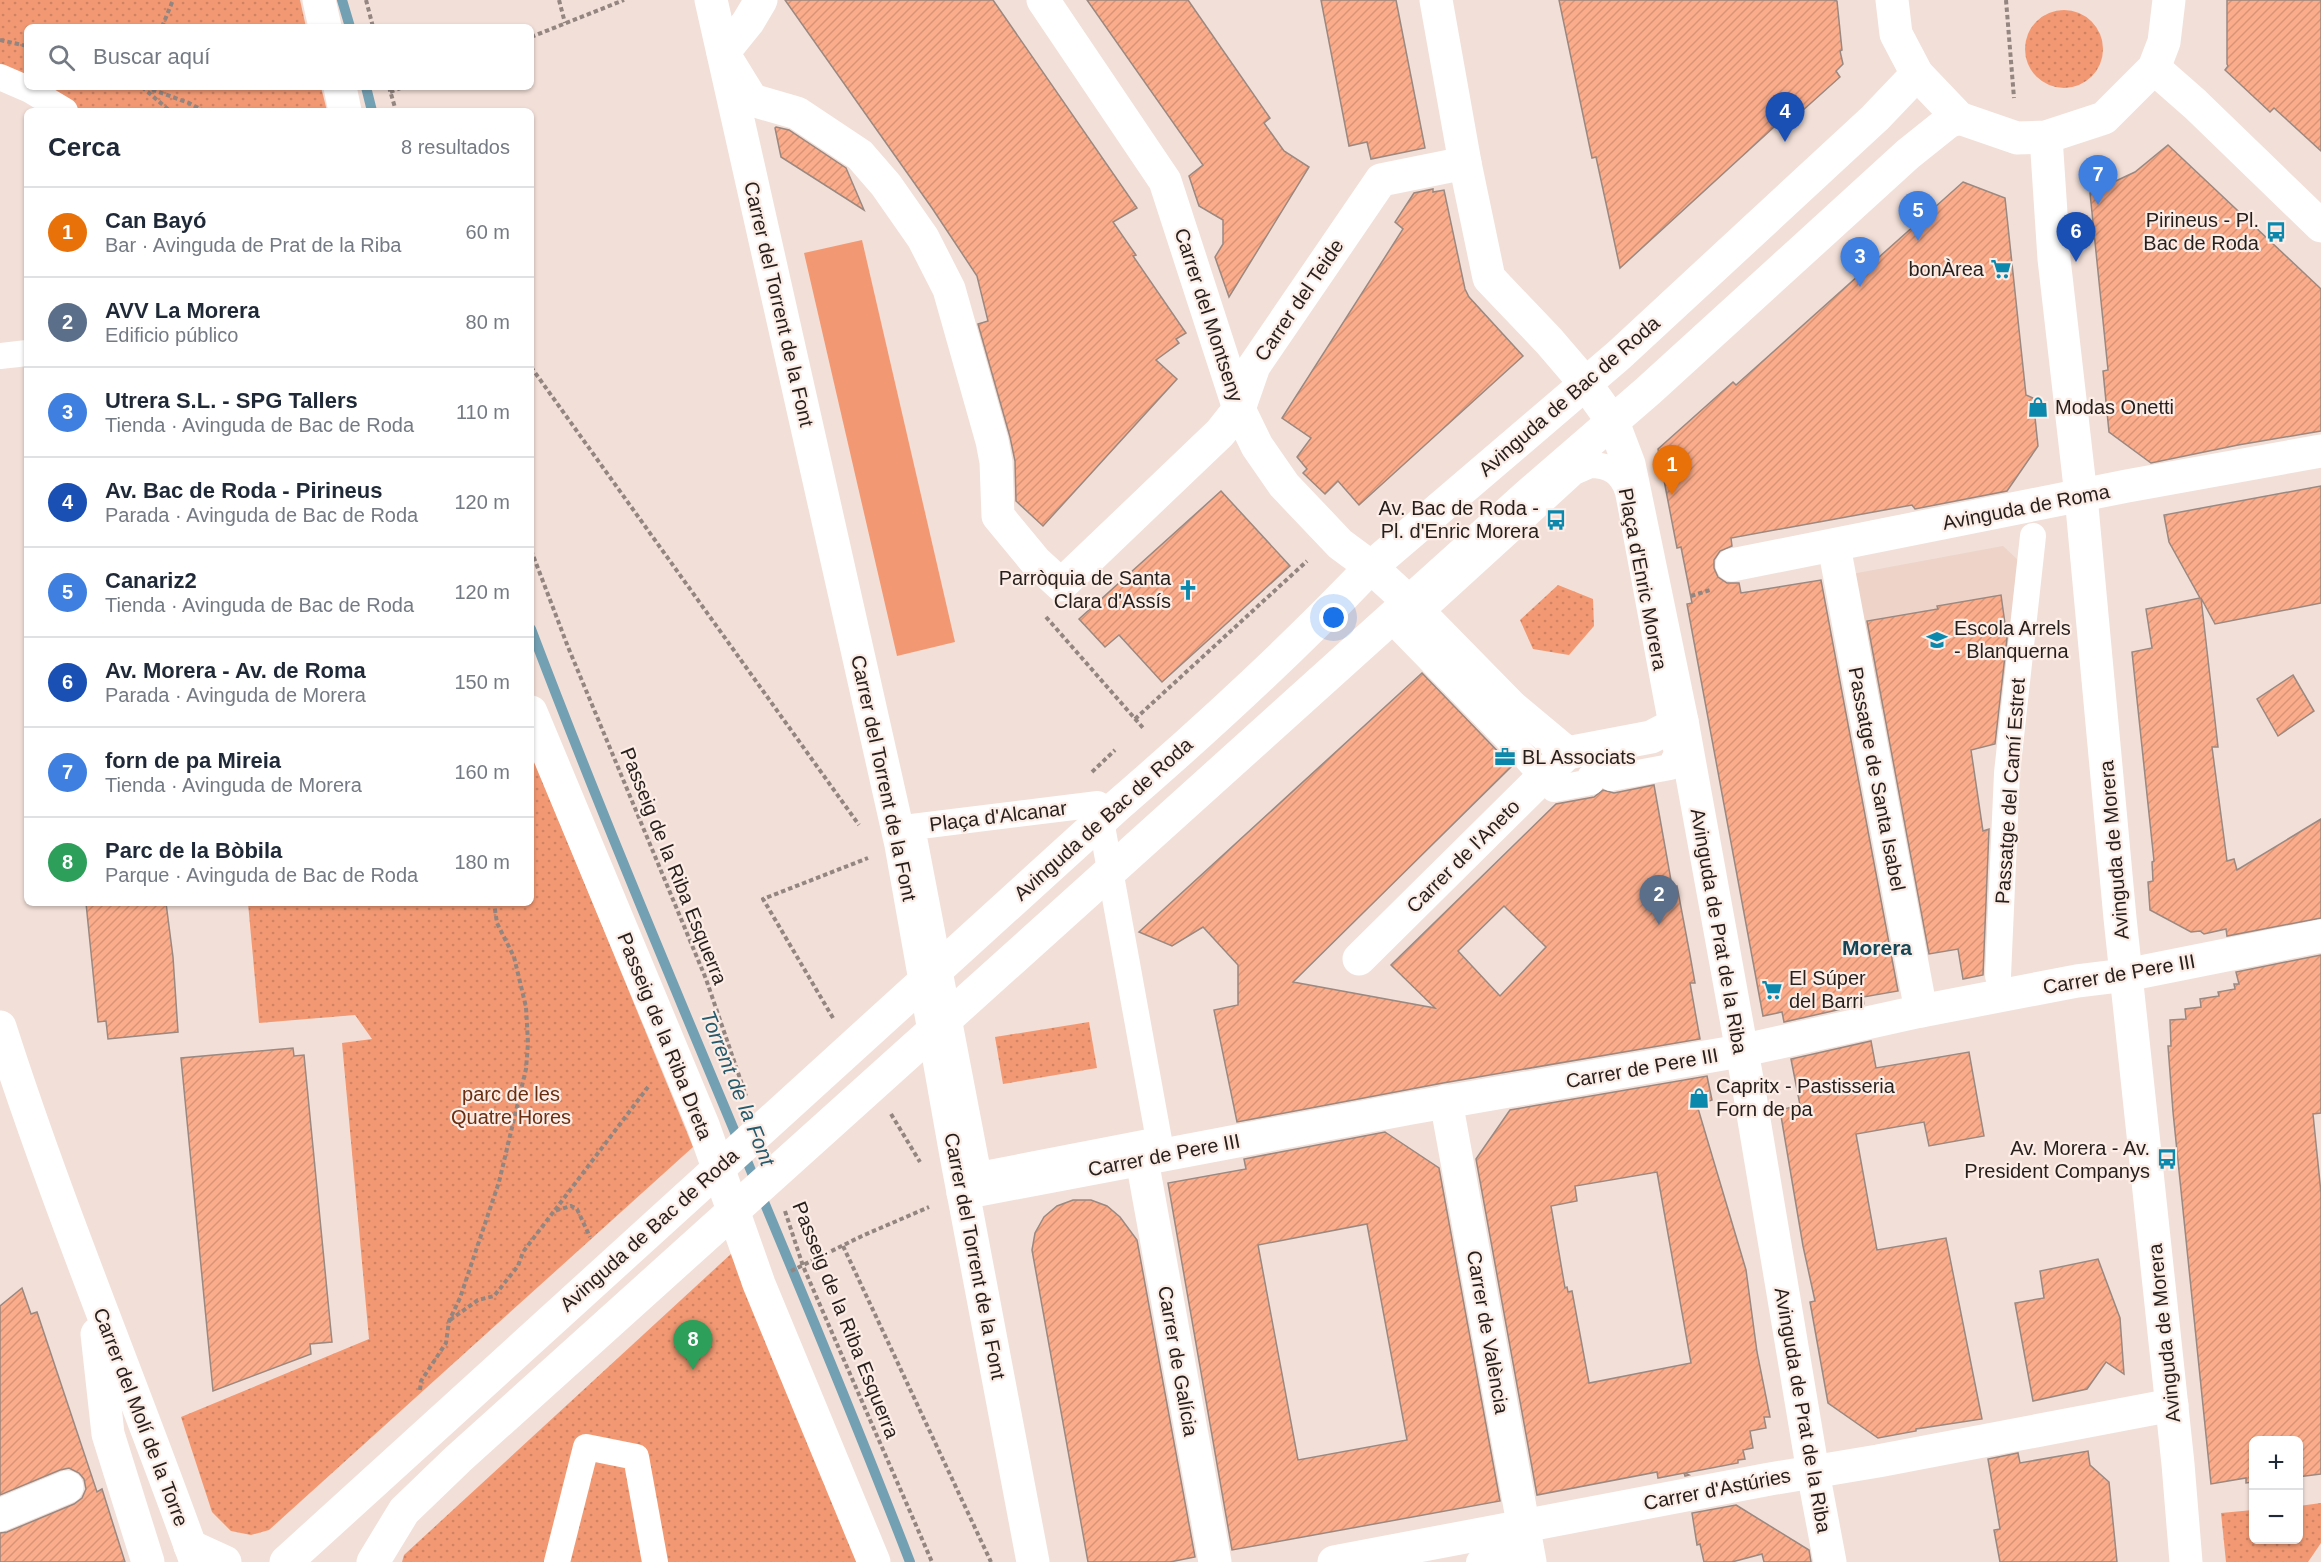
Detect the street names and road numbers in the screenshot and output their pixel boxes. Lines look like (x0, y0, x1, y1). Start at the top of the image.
street label: Carrer del Torrent de la Font (740, 179, 818, 429)
street label: Carrer del Montseny (1171, 225, 1247, 405)
street label: Carrer del Teide (1250, 235, 1348, 365)
street label: Avinguda de Bac de Roda (1474, 311, 1664, 480)
street label: Avinguda de Roma (1941, 480, 2112, 534)
street label: Plaça d'Enric Morera (1615, 486, 1672, 673)
street label: Carrer del Torrent de la Font (847, 653, 921, 903)
street label: Passatge de Santa Isabel (1844, 665, 1910, 893)
street label: Passatge del Camí Estret (1991, 677, 2029, 905)
street label: Avinguda de Bac de Roda (1009, 733, 1197, 905)
street label: Passeig de la Riba Esquerra (616, 744, 732, 988)
street label: Avinguda de Morera (2095, 759, 2133, 940)
street label: Carrer de l'Aneto (1402, 795, 1524, 917)
street label: Plaça d'Alcanar (928, 797, 1068, 835)
street label: Avinguda de Prat de la Riba (1687, 807, 1752, 1056)
street label: Passeig de la Riba Dreta (613, 929, 717, 1143)
street label: Carrer de Pere III (2041, 950, 2197, 998)
street label: Carrer de Pere III (1564, 1044, 1720, 1092)
street label: Carrer de Pere III (1086, 1129, 1242, 1181)
street label: Carrer del Torrent de la Font (940, 1131, 1010, 1382)
street label: Avinguda de Bac de Roda (555, 1144, 743, 1316)
street label: Passeig de la Riba Esquerra (788, 1198, 904, 1442)
street label: Avinguda de Morera (2144, 1242, 2184, 1424)
street label: Carrer de València (1463, 1249, 1513, 1416)
street label: Carrer de Galícia (1154, 1284, 1202, 1439)
street label: Avinguda de Prat de la Riba (1771, 1286, 1836, 1535)
street label: Carrer del Molí de la Torre (89, 1305, 193, 1529)
street label: Carrer d'Astúries (1642, 1464, 1792, 1514)

